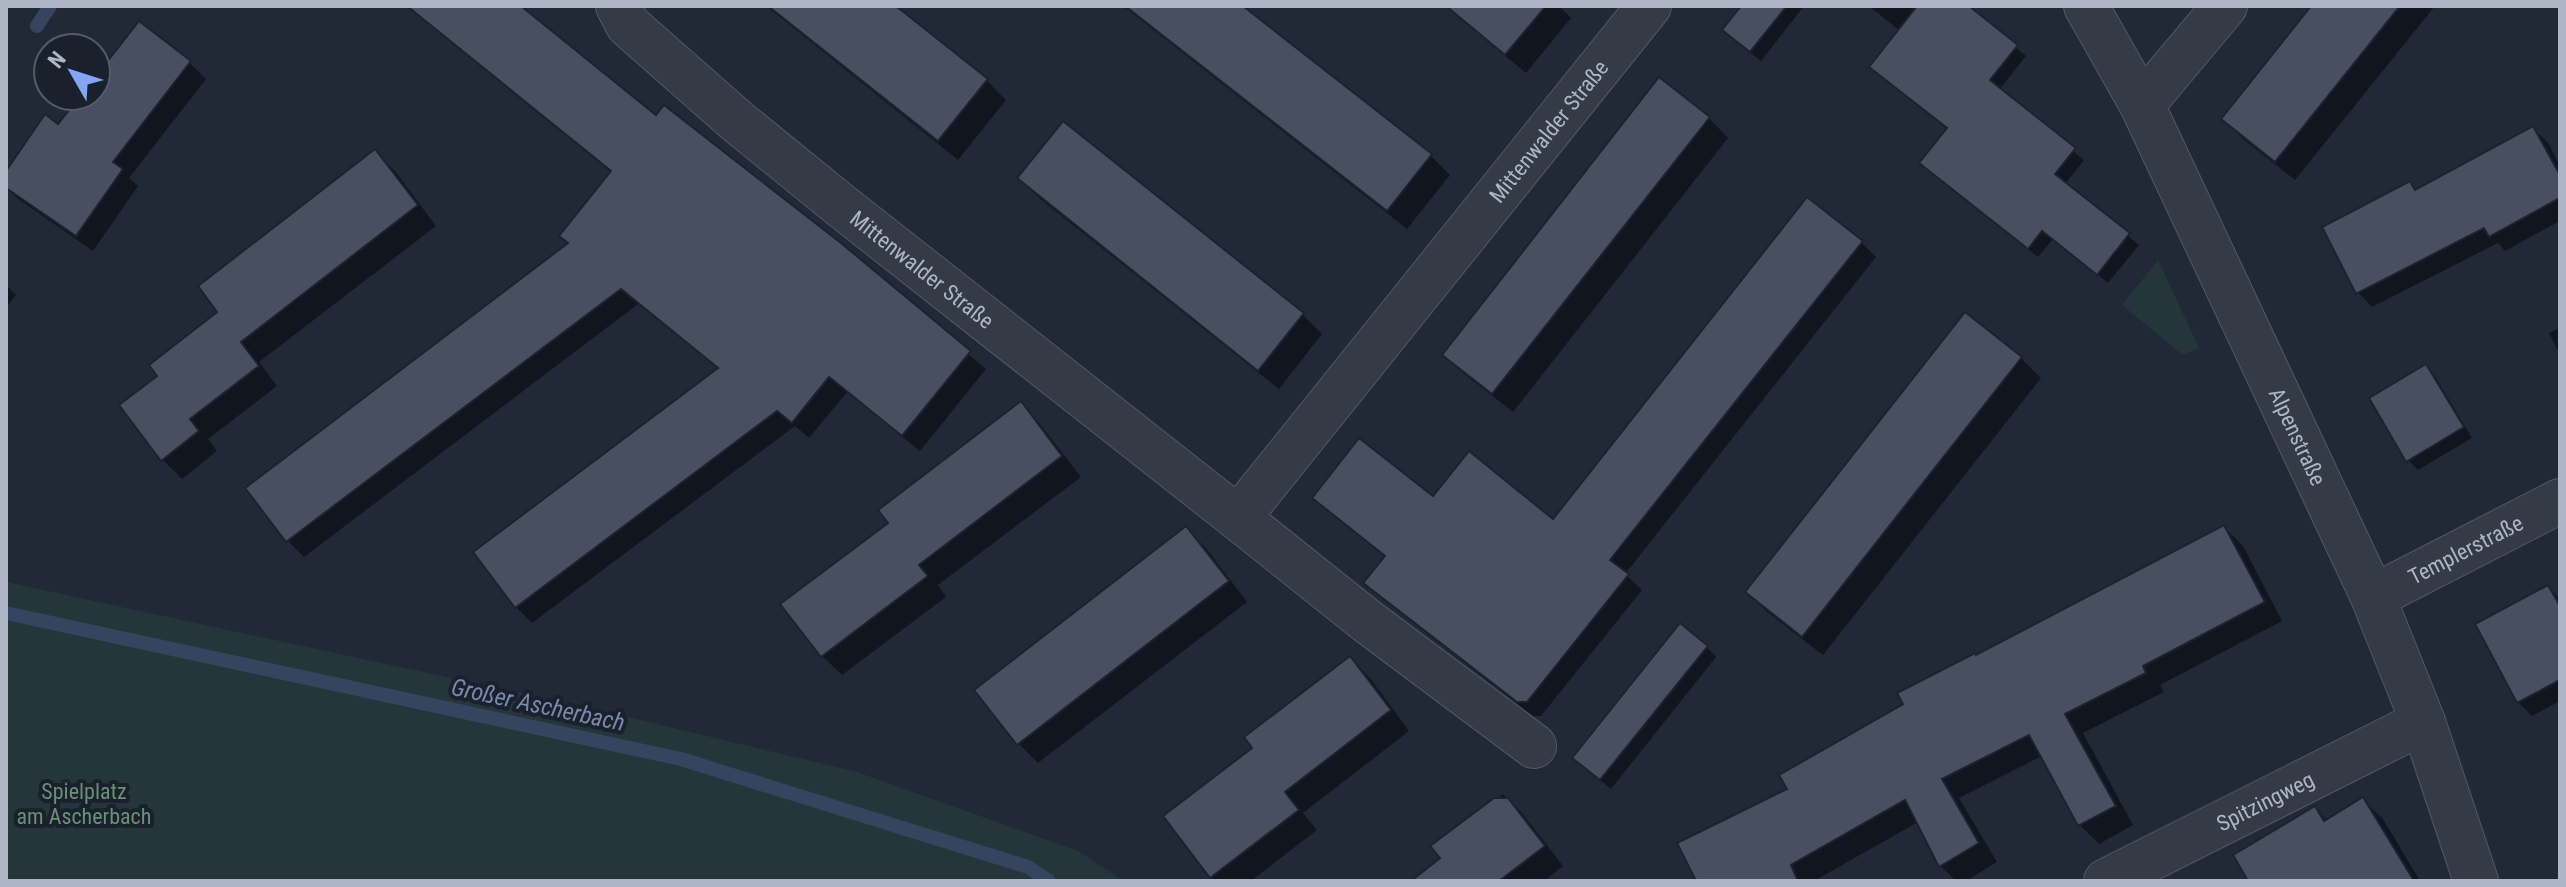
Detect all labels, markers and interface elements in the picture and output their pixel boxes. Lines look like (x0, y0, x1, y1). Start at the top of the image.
north arrow (32, 32, 112, 112)
text: N (43, 47, 71, 73)
street label: Mittenwalder Straße (1484, 55, 1613, 208)
street label: Mittenwalder Straße (845, 206, 998, 334)
street label: Alpenstraße (2264, 384, 2331, 489)
street label: Templerstraße (2404, 510, 2527, 590)
water label: Großer Ascherbach (449, 673, 627, 737)
street label: Spitzingweg (2213, 767, 2318, 836)
park label: Spielplatz am Ascherbach (17, 779, 151, 829)

